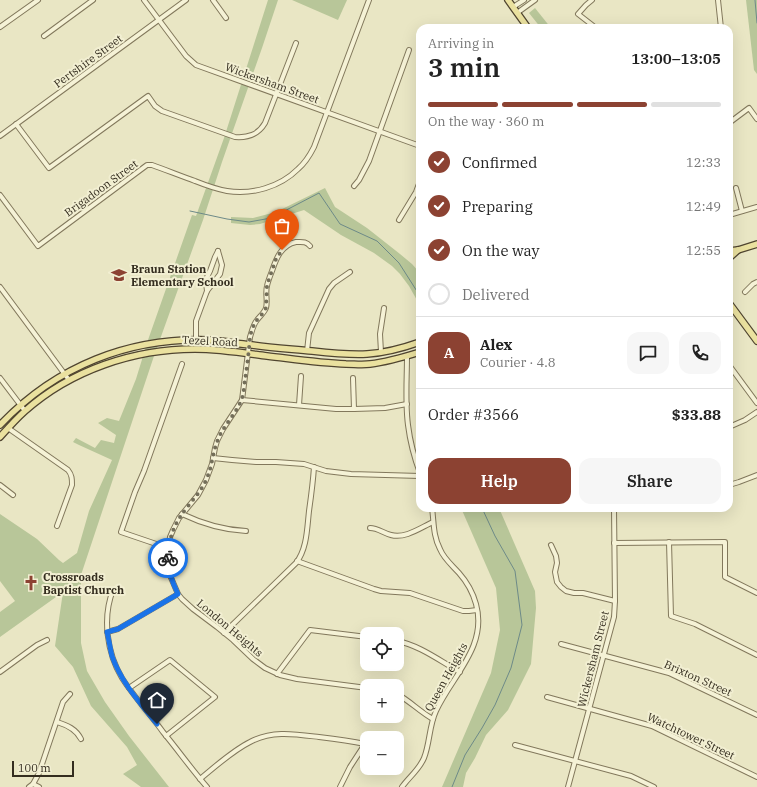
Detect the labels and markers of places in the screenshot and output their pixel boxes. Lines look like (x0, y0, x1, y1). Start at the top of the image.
pin (265, 209, 299, 250)
place label: Braun Station Elementary School (131, 262, 234, 289)
school or university icon: Braun Station Elementary School (110, 266, 128, 284)
place label: Crossroads Baptist Church (43, 570, 124, 597)
church icon: Crossroads Baptist Church (22, 574, 40, 592)
pin (140, 683, 174, 724)

